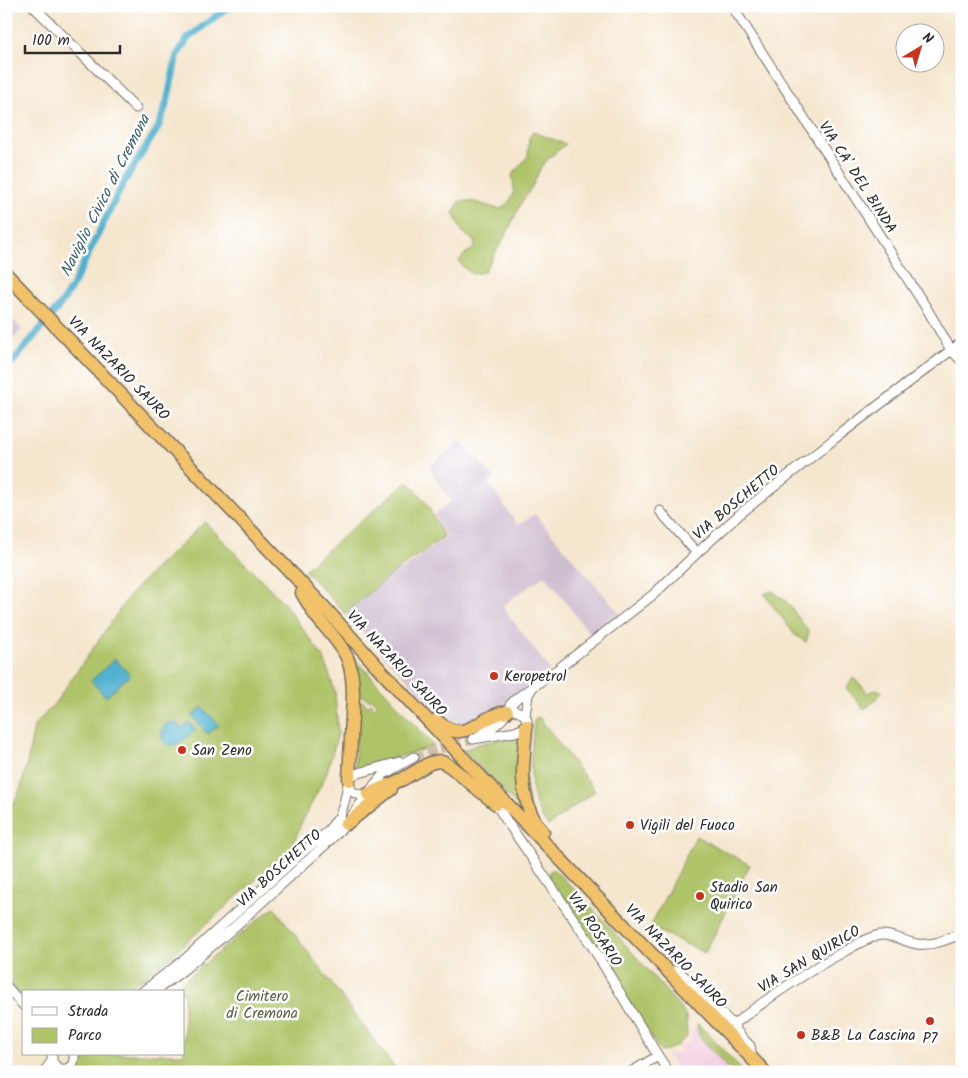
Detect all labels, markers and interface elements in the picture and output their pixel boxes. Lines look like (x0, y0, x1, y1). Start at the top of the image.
scale bar (25, 22, 120, 54)
north arrow (896, 22, 946, 72)
text: N (917, 27, 938, 50)
text: 100 m (32, 29, 70, 53)
water label: Naviglio Civico di Cremona (54, 109, 158, 281)
street label: VIA CA' DEL BINDA (812, 117, 903, 239)
street label: VIA NAZARIO SAURO (62, 311, 175, 427)
street label: VIA BOSCHETTO (688, 459, 786, 547)
street label: VIA NAZARIO SAURO (340, 605, 452, 722)
place label: Keropetrol (504, 665, 567, 689)
marker: Keropetrol (488, 670, 500, 682)
place label: San Zeno (192, 739, 252, 763)
marker: San Zeno (176, 744, 188, 756)
place label: Vigili del Fuoco (640, 814, 735, 838)
marker: Vigili del Fuoco (624, 819, 636, 831)
street label: VIA BOSCHETTO (232, 824, 328, 914)
place label: Stadio San Quirico (710, 876, 778, 917)
street label: VIA ROSARIO (561, 887, 627, 972)
marker: Stadio San Quirico (694, 890, 706, 902)
street label: VIA NAZARIO SAURO (619, 899, 732, 1015)
street label: VIA SAN QUIRICO (754, 920, 865, 1000)
park label: Cimitero di Cremona (226, 985, 298, 1026)
legend (22, 990, 185, 1056)
text: Strada (68, 1000, 108, 1024)
marker: P7 (924, 1015, 936, 1027)
text: Parco (68, 1024, 102, 1048)
place label: B&B La Cascina (811, 1024, 916, 1048)
place label: P7 (922, 1027, 939, 1051)
marker: B&B La Cascina (795, 1029, 807, 1041)

